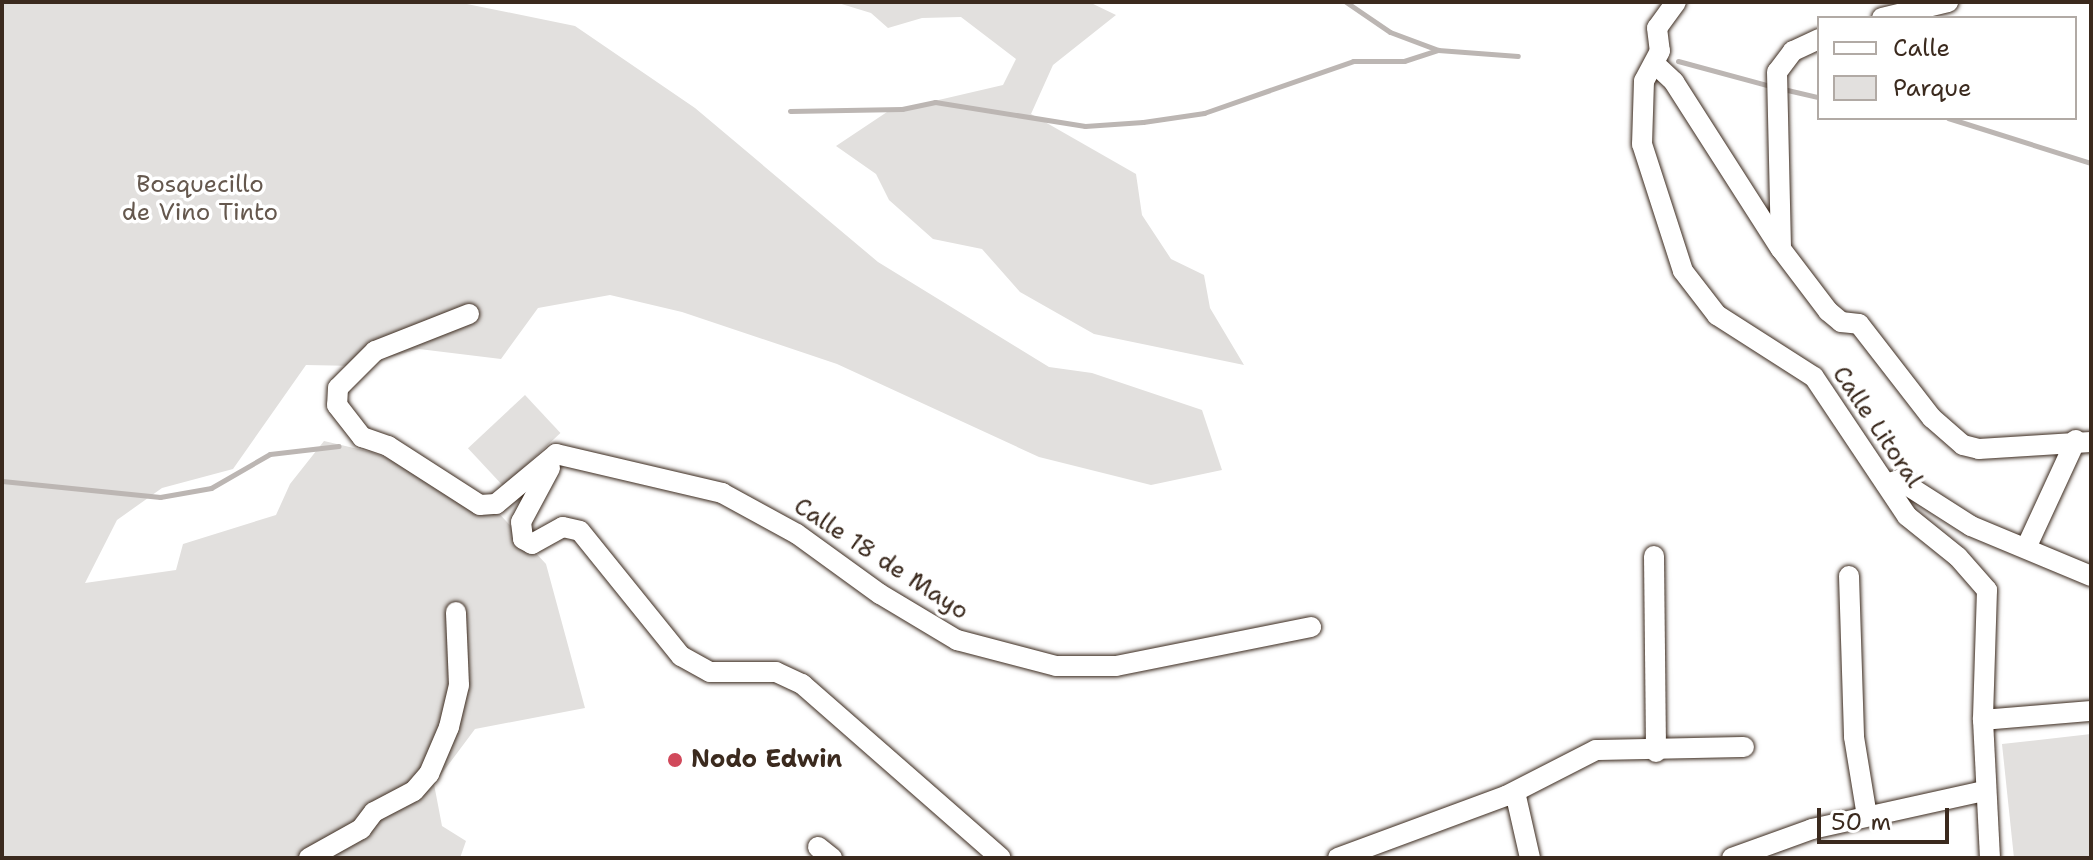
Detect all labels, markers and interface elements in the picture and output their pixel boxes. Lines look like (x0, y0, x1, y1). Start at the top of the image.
legend (1817, 16, 2077, 120)
text: Calle (1893, 32, 1950, 64)
text: Parque (1893, 72, 1972, 104)
park label: Bosquecillo de Vino Tinto (122, 171, 278, 227)
street label: Calle Litoral (1826, 361, 1928, 493)
street label: Calle 18 de Mayo (788, 492, 974, 626)
place label: Nodo Edwin (691, 746, 842, 774)
marker: Nodo Edwin (666, 751, 684, 769)
scale bar (1821, 792, 1953, 842)
text: 50 m (1831, 806, 1891, 838)

